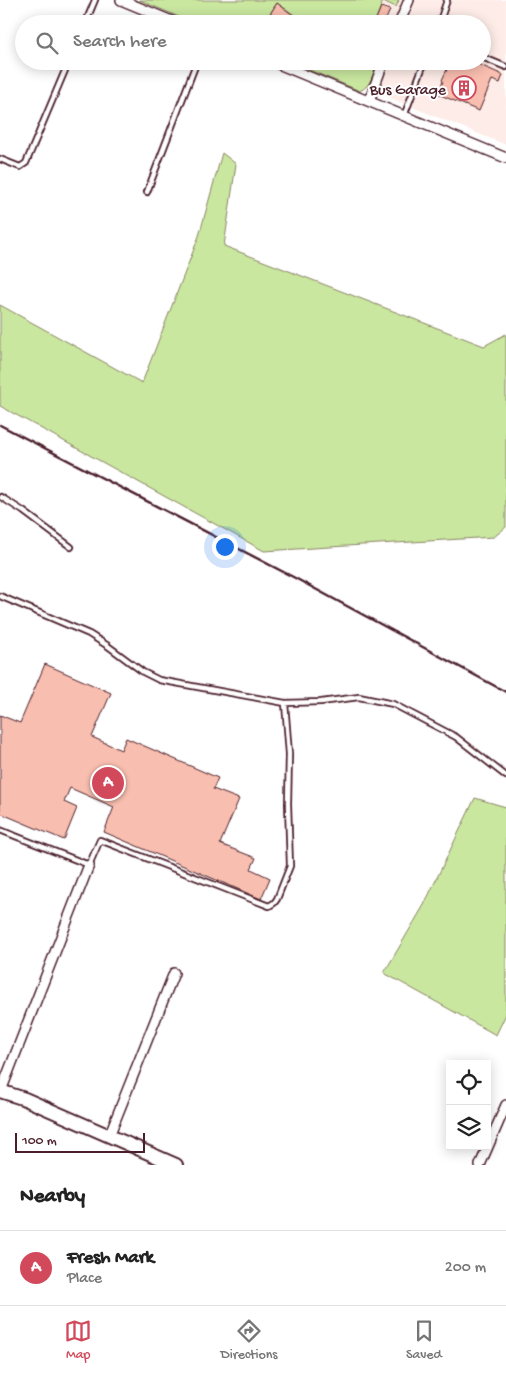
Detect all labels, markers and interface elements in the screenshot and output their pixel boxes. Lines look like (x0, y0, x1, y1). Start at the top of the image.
search box (15, 15, 491, 70)
icon: search (33, 29, 61, 57)
text: Search here (73, 31, 167, 54)
building icon: Bus Garage (451, 75, 477, 101)
place label: Bus Garage (369, 82, 447, 101)
your location (212, 534, 238, 560)
pin: A (92, 764, 124, 802)
map controls (446, 1060, 491, 1150)
button: locate (446, 1060, 491, 1105)
button: layers (446, 1105, 491, 1150)
scale bar (15, 1130, 145, 1153)
text: 100 m (22, 1133, 57, 1150)
text: Nearby (20, 1185, 85, 1210)
text: Fresh Mark (67, 1247, 154, 1270)
text: A (31, 1259, 41, 1278)
text: 200 m (445, 1259, 486, 1278)
text: Place (67, 1270, 102, 1289)
tab: Map (64, 1317, 92, 1364)
tab: Directions (221, 1317, 278, 1364)
tab: Saved (406, 1317, 442, 1364)

